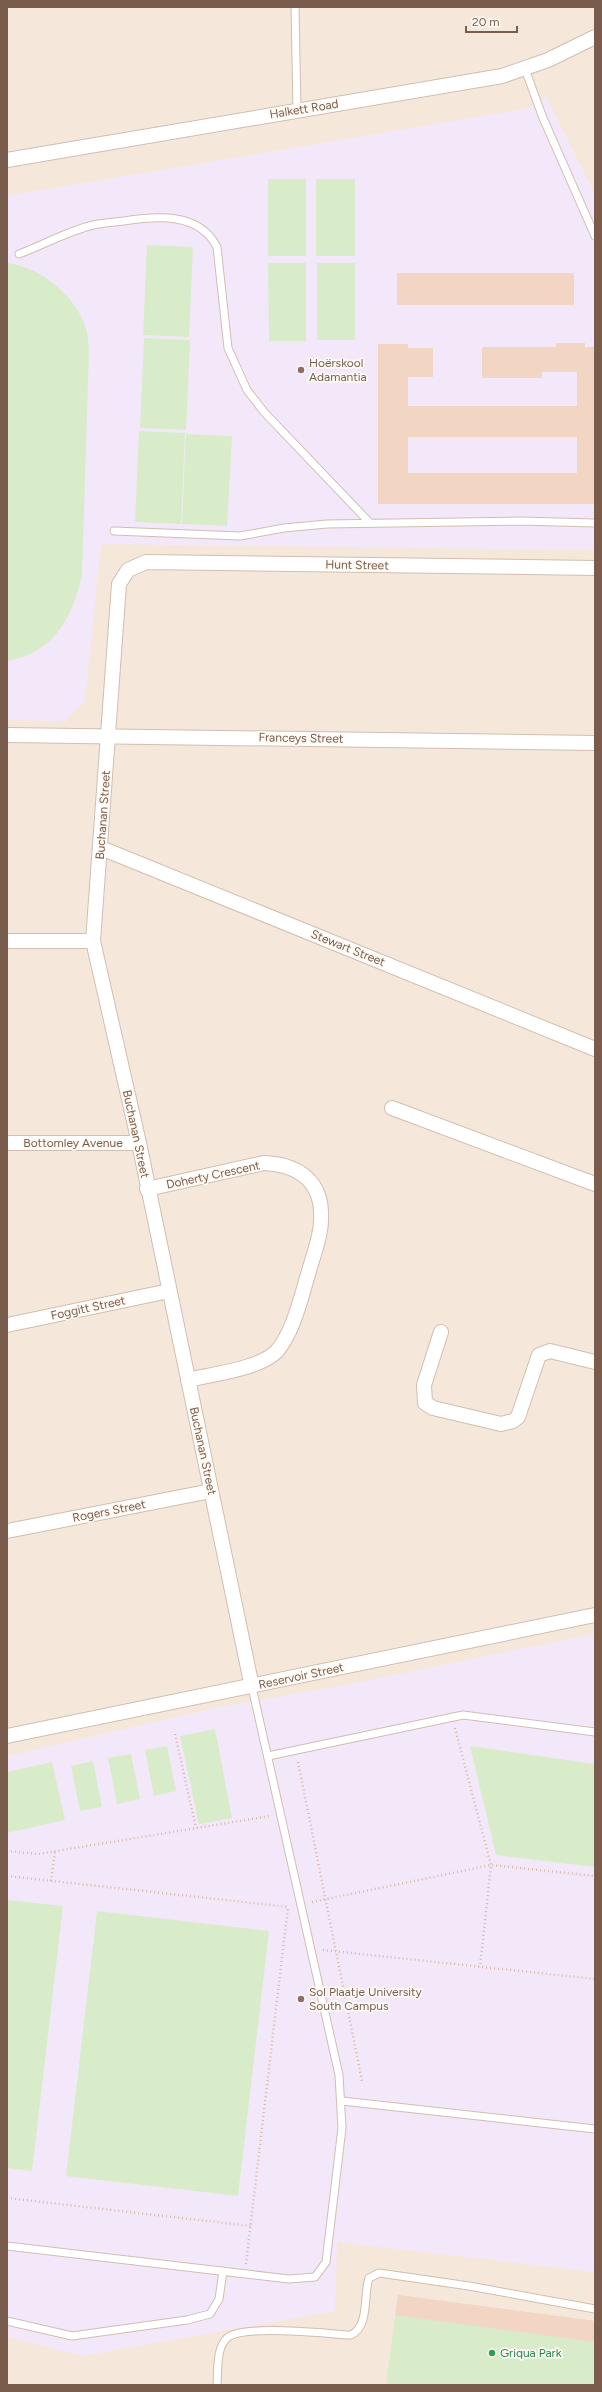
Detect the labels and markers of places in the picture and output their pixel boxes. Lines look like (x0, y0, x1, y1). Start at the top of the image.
place label: Hoërskool Adamantia (309, 356, 367, 384)
marker: Hoërskool Adamantia (296, 365, 306, 375)
place label: Sol Plaatje University South Campus (309, 1985, 423, 2013)
marker: Sol Plaatje University South Campus (296, 1994, 306, 2004)
place label: Griqua Park (500, 2346, 562, 2360)
marker: Griqua Park (487, 2348, 497, 2358)

